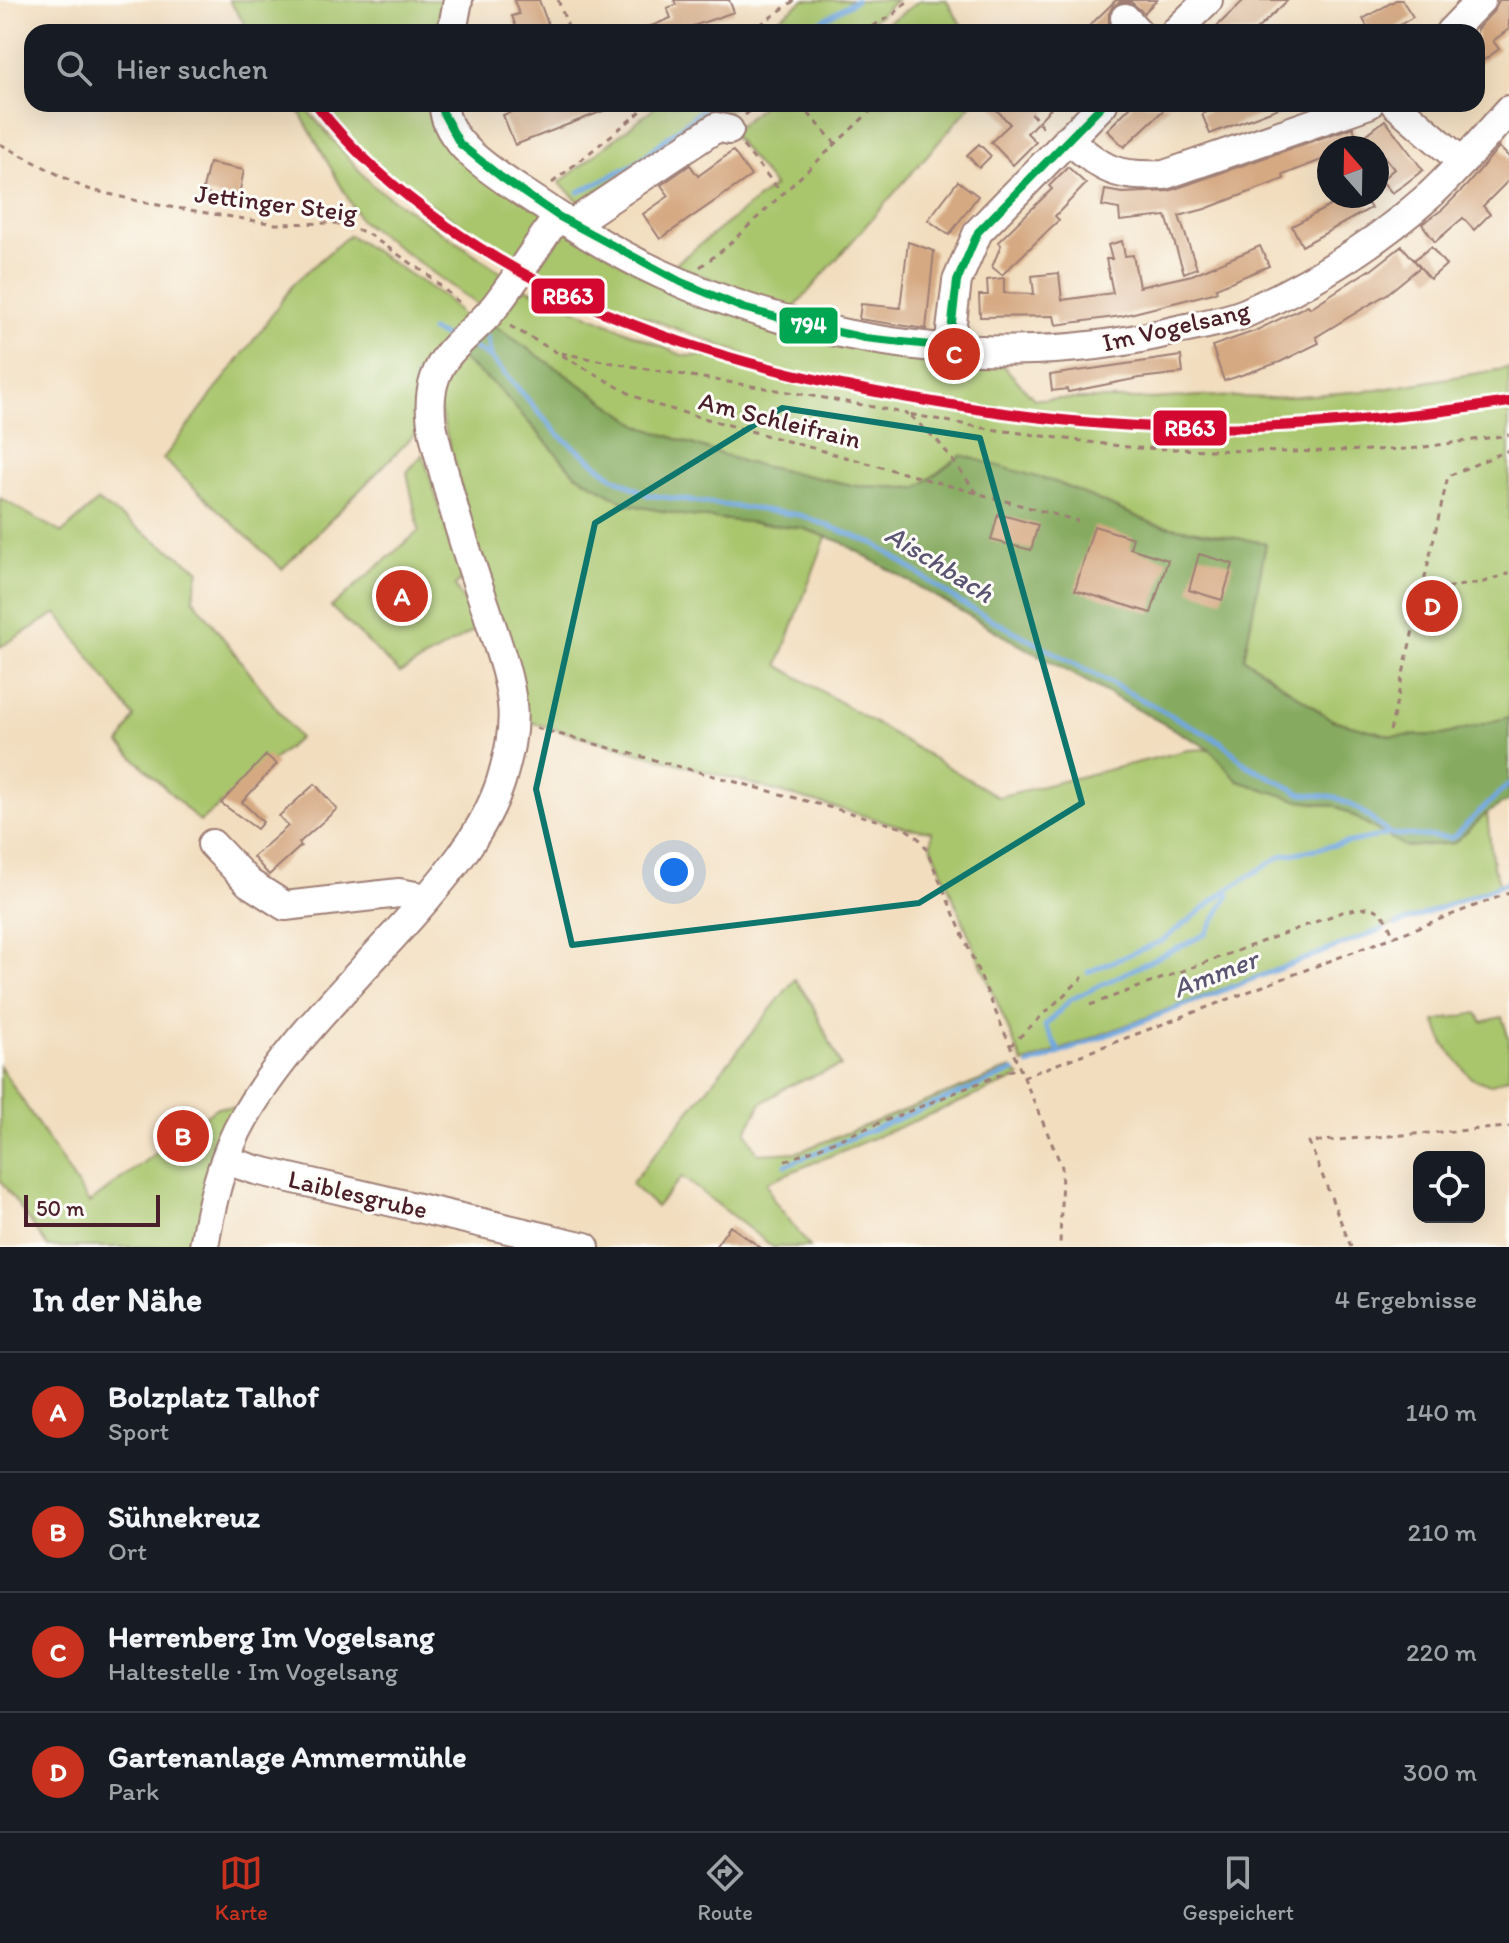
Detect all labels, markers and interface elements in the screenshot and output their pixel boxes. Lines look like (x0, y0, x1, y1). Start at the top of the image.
search box (24, 24, 1485, 112)
icon: search (52, 46, 96, 90)
text: Hier suchen (116, 50, 268, 87)
north arrow (1317, 136, 1389, 208)
street label: Jettinger Steig (193, 177, 360, 229)
line badge: RB63 (530, 277, 606, 315)
text: RB63 (543, 283, 593, 310)
street label: Im Vogelsang (1099, 293, 1253, 358)
line badge: 794 (778, 306, 839, 345)
text: 794 (790, 312, 828, 339)
pin: C (928, 324, 980, 384)
street label: Am Schleifrain (696, 384, 865, 456)
line badge: RB63 (1152, 409, 1228, 447)
text: RB63 (1165, 415, 1215, 442)
water label: Aischbach (880, 516, 1000, 610)
pin: A (376, 566, 428, 626)
pin: D (1406, 576, 1458, 636)
your location (654, 852, 694, 892)
water label: Ammer (1168, 940, 1265, 1005)
pin: B (157, 1106, 209, 1166)
map controls (1413, 1151, 1485, 1223)
button: locate (1413, 1151, 1485, 1223)
street label: Laiblesgrube (285, 1162, 431, 1226)
scale bar (24, 1191, 160, 1227)
text: 50 m (36, 1195, 85, 1222)
text: In der Nähe (32, 1279, 202, 1320)
text: 4 Ergebnisse (1335, 1283, 1477, 1315)
text: Bolzplatz Talhof (108, 1378, 319, 1415)
text: A (50, 1396, 66, 1428)
text: 140 m (1406, 1396, 1477, 1428)
text: Sport (108, 1415, 169, 1447)
text: Sühnekreuz (108, 1498, 260, 1535)
text: B (50, 1516, 66, 1548)
text: 210 m (1408, 1516, 1477, 1548)
text: Ort (108, 1535, 147, 1567)
text: Herrenberg Im Vogelsang (108, 1618, 434, 1655)
text: C (50, 1636, 66, 1668)
text: 220 m (1406, 1636, 1477, 1668)
text: Haltestelle · Im Vogelsang (108, 1655, 398, 1687)
text: Gartenanlage Ammermühle (108, 1738, 467, 1775)
text: D (49, 1756, 67, 1788)
text: 300 m (1403, 1756, 1477, 1788)
text: Park (108, 1775, 159, 1807)
tab: Karte (215, 1851, 268, 1926)
tab: Route (698, 1851, 753, 1926)
tab: Gespeichert (1183, 1851, 1294, 1926)

